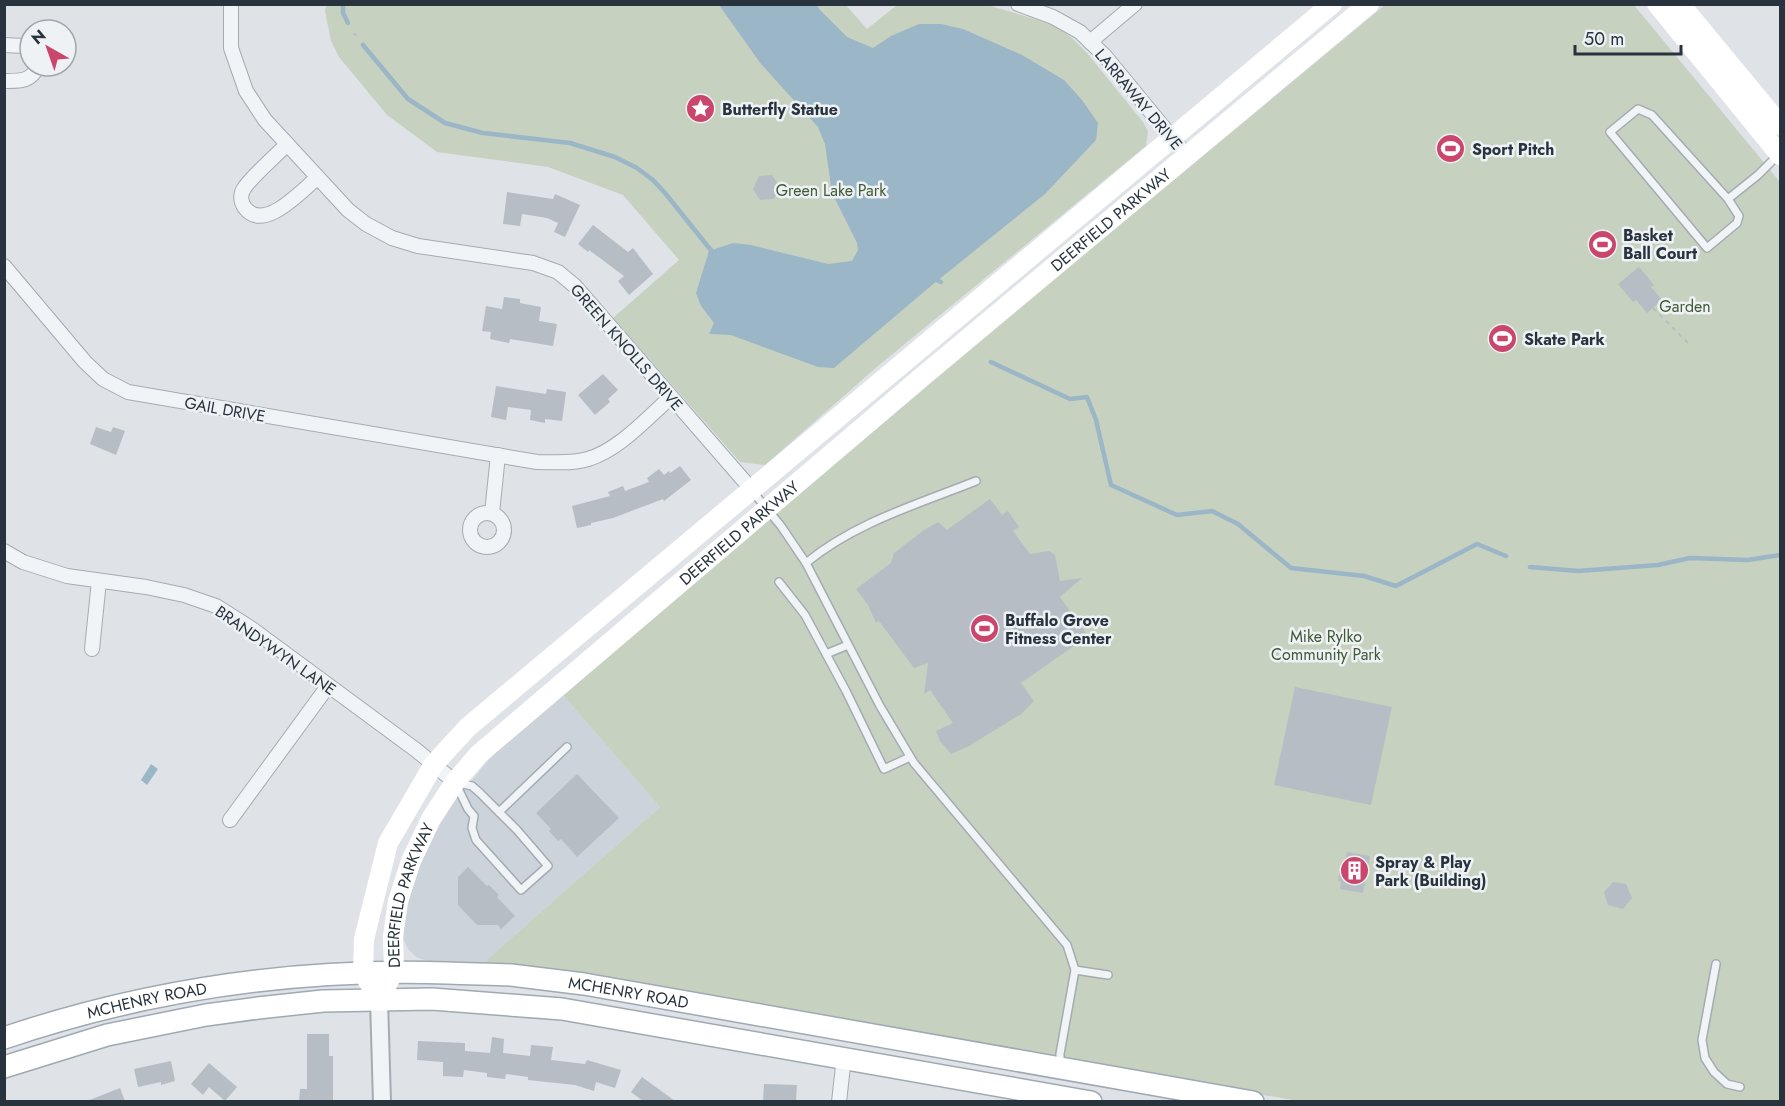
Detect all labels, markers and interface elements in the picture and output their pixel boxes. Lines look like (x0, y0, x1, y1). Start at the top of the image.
north arrow (18, 18, 78, 78)
scale bar (1575, 18, 1682, 56)
text: N (26, 24, 51, 50)
text: 50 m (1584, 26, 1624, 52)
street label: LARRAWAY DRIVE (1089, 44, 1188, 155)
place icon: Butterfly Statue (685, 93, 717, 125)
place label: Butterfly Statue (722, 98, 838, 121)
sports icon: Sport Pitch (1435, 133, 1467, 165)
place label: Sport Pitch (1472, 138, 1554, 161)
street label: DEERFIELD PARKWAY (1046, 163, 1176, 277)
park label: Green Lake Park (776, 179, 887, 202)
place label: Basket Ball Court (1623, 224, 1698, 265)
sports icon: Basket Ball Court (1586, 228, 1618, 260)
street label: GREEN KNOLLS DRIVE (565, 279, 688, 416)
park label: Garden (1659, 295, 1711, 318)
sports icon: Skate Park (1487, 323, 1519, 355)
place label: Skate Park (1524, 328, 1606, 351)
street label: GAIL DRIVE (183, 391, 267, 428)
street label: DEERFIELD PARKWAY (675, 475, 804, 591)
street label: BRANDYWYN LANE (211, 600, 341, 701)
place label: Buffalo Grove Fitness Center (1005, 609, 1112, 650)
sports icon: Buffalo Grove Fitness Center (968, 613, 1000, 645)
park label: Mike Rylko Community Park (1271, 625, 1382, 666)
street label: DEERFIELD PARKWAY (382, 819, 440, 968)
place label: Spray & Play Park (Building) (1375, 851, 1486, 892)
building icon: Spray & Play Park (Building) (1338, 855, 1370, 887)
street label: MCHENRY ROAD (567, 971, 691, 1014)
street label: MCHENRY ROAD (85, 977, 209, 1025)

